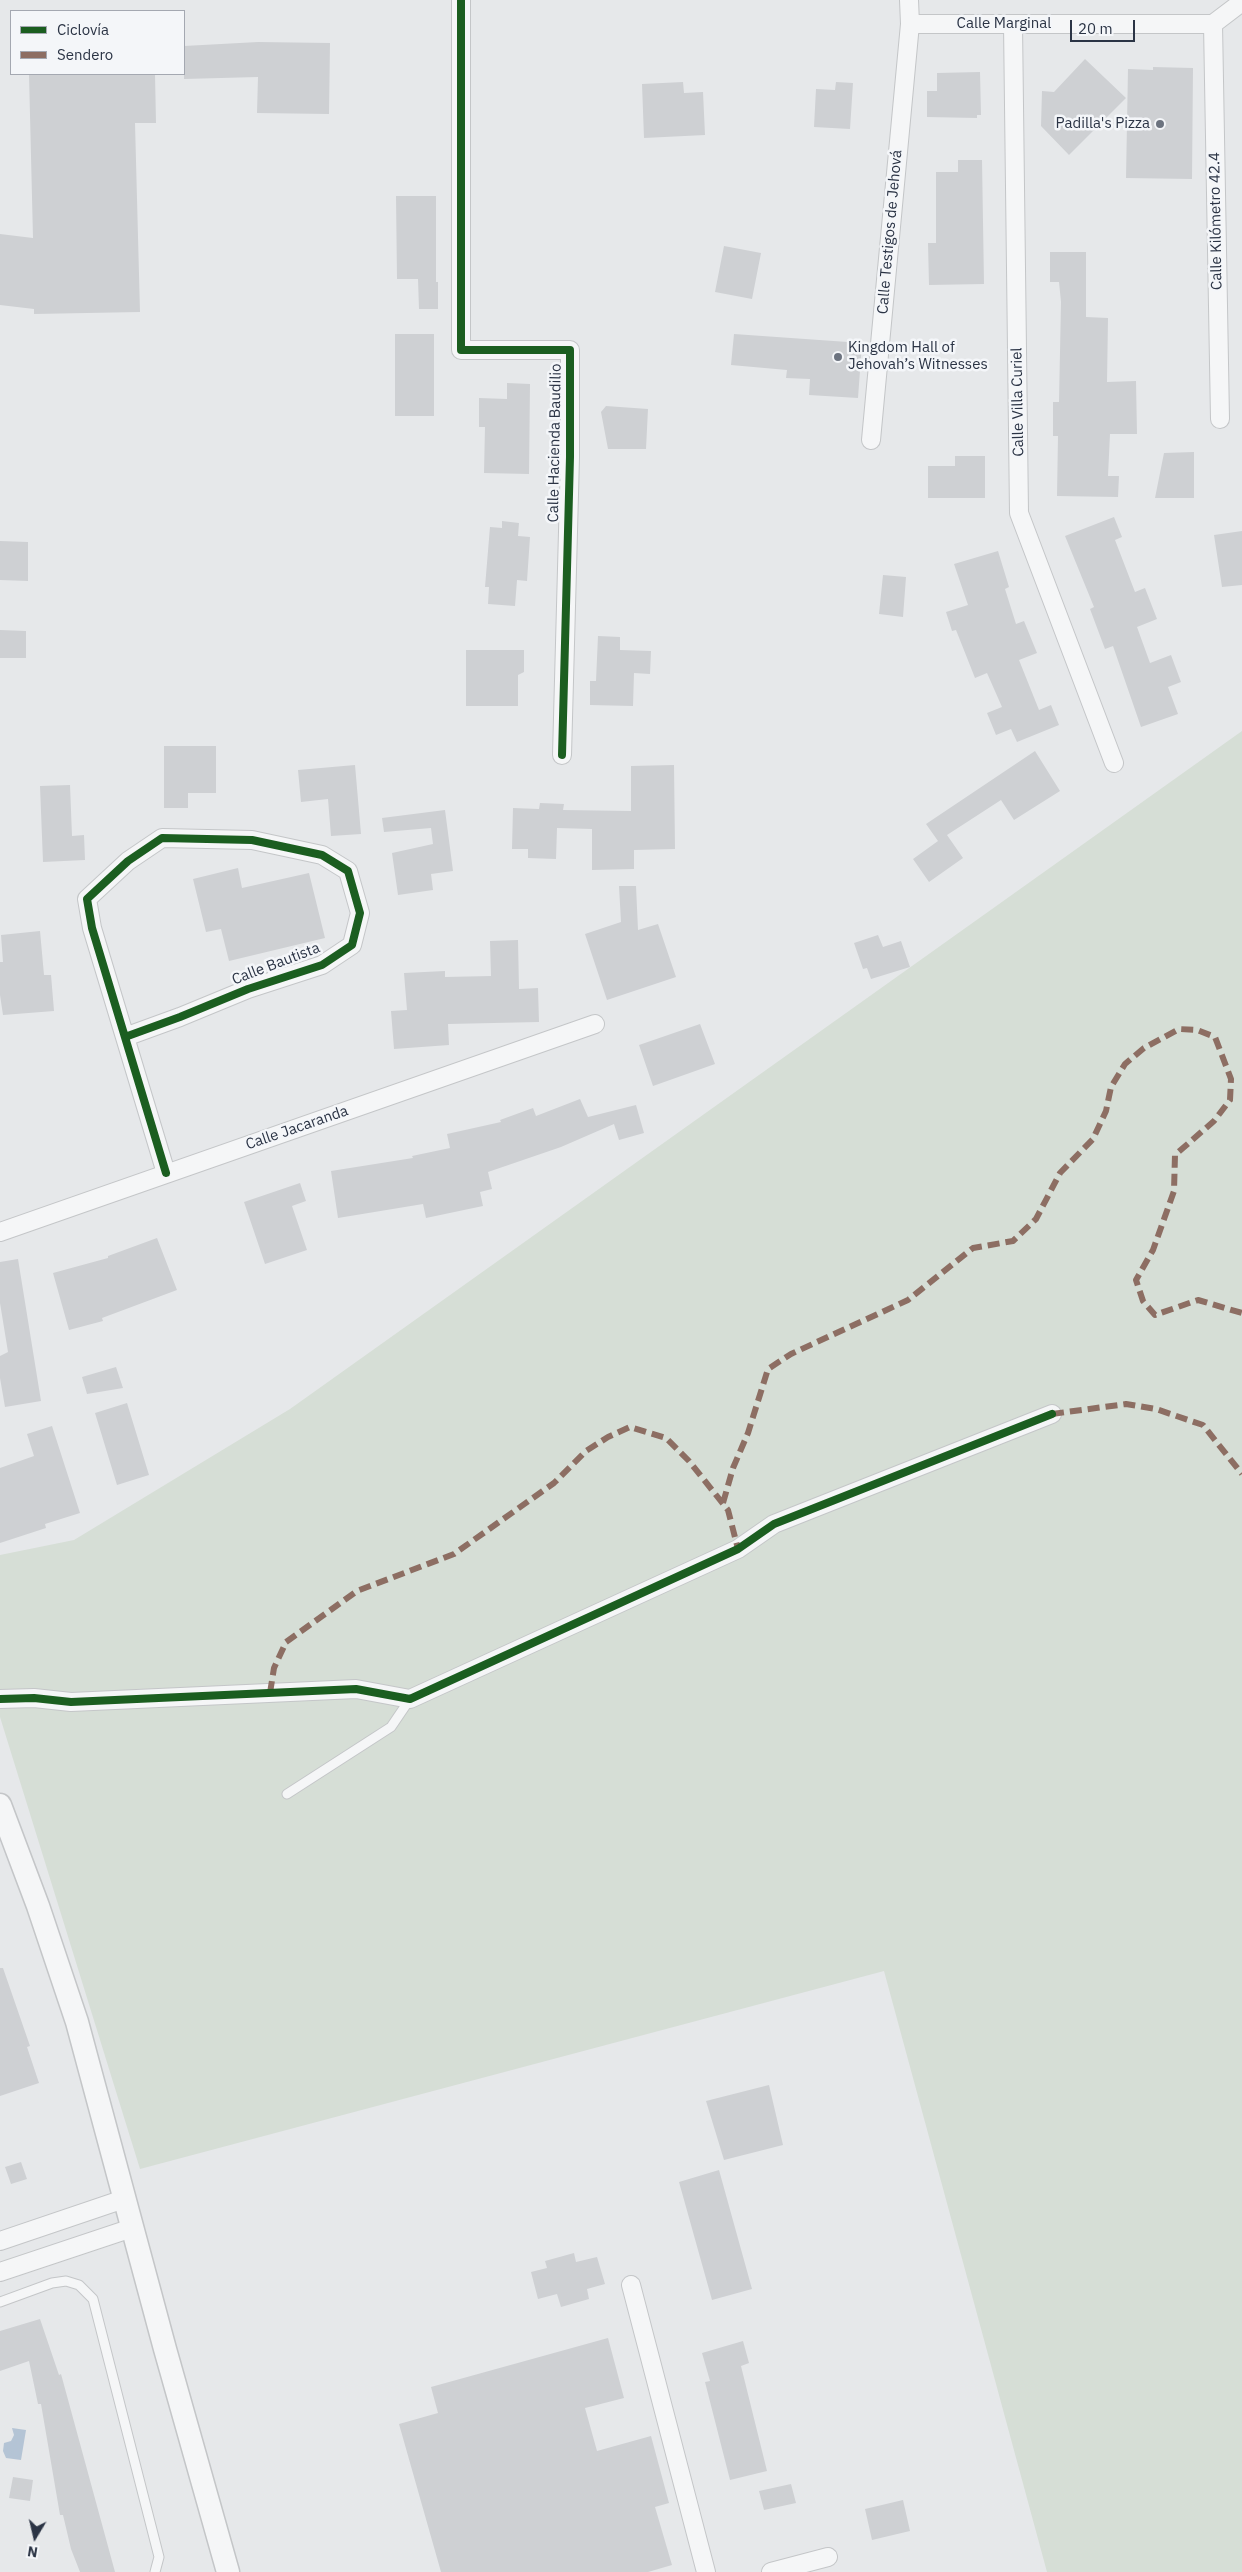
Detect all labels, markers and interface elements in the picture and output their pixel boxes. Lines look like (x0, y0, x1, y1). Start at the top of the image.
legend (10, 10, 185, 75)
scale bar (1072, 10, 1137, 42)
street label: Calle Marginal (957, 15, 1051, 33)
text: 20 m (1078, 19, 1113, 38)
text: Ciclovía (57, 20, 109, 39)
text: Sendero (57, 45, 113, 64)
place label: Padilla's Pizza (1055, 115, 1150, 133)
marker: Padilla's Pizza (1154, 118, 1166, 130)
street label: Calle Testigos de Jehová (874, 149, 906, 315)
street label: Calle Kilómetro 42.4 (1206, 152, 1226, 290)
place label: Kingdom Hall of Jehovah’s Witnesses (848, 339, 988, 374)
street label: Calle Villa Curiel (1008, 347, 1028, 457)
marker: Kingdom Hall of Jehovah’s Witnesses (832, 351, 844, 363)
street label: Calle Hacienda Baudilio (545, 363, 565, 523)
street label: Calle Bautista (229, 939, 323, 989)
street label: Calle Jacaranda (243, 1102, 351, 1154)
north arrow (10, 2512, 60, 2562)
text: N (26, 2542, 39, 2561)

